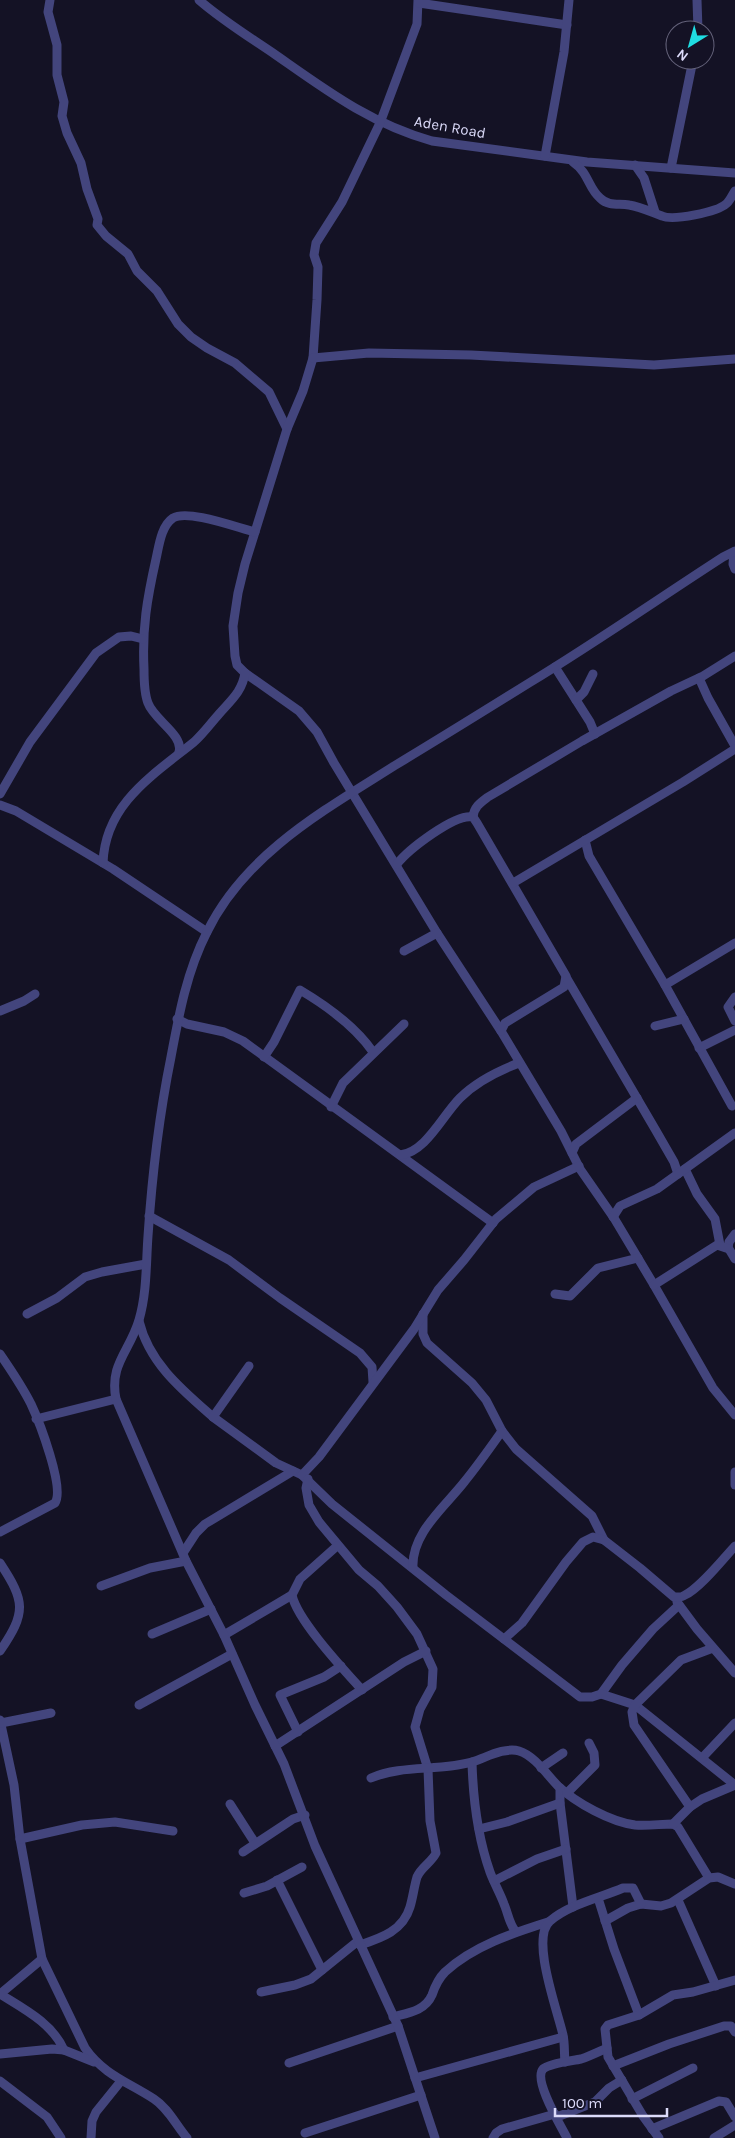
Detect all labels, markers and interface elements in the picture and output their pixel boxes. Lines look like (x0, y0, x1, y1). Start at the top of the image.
north arrow (665, 20, 715, 70)
text: N (673, 45, 692, 65)
street label: Aden Road (413, 112, 487, 142)
scale bar (555, 2086, 668, 2118)
text: 100 m (562, 2094, 602, 2112)

